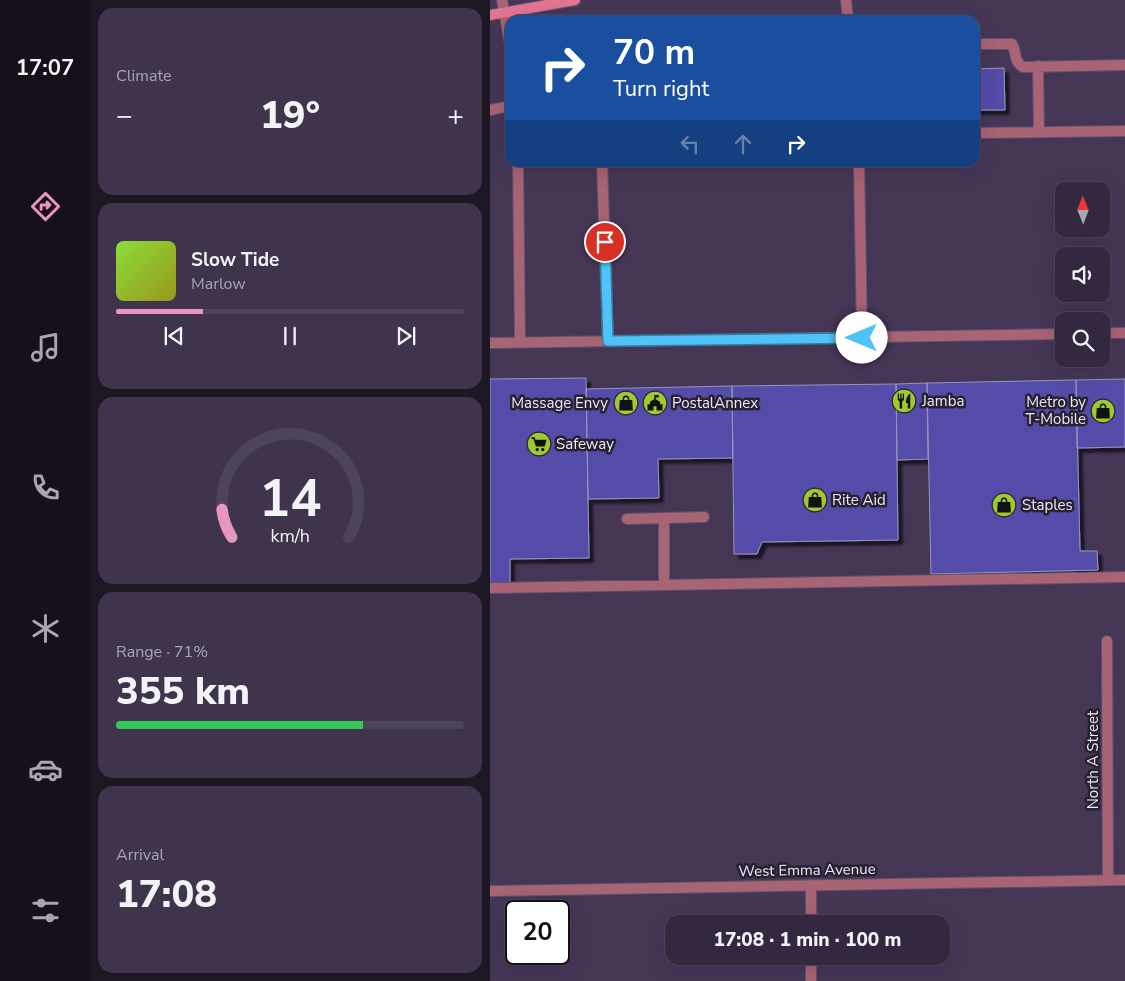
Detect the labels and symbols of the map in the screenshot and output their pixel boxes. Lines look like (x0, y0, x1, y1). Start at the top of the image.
north arrow (1055, 182, 1110, 238)
pin (584, 221, 626, 263)
position arrow (835, 311, 887, 363)
restaurant icon: Jamba (891, 388, 917, 414)
shop icon: Massage Envy (613, 390, 639, 416)
public building icon: PostalAnnex (642, 390, 668, 416)
place label: Jamba (921, 391, 964, 411)
place label: Metro by T-Mobile (1026, 392, 1086, 429)
place label: Massage Envy (511, 393, 608, 413)
place label: PostalAnnex (672, 393, 758, 413)
shop icon: Metro by T-Mobile (1090, 398, 1116, 424)
supermarket icon: Safeway (526, 431, 552, 457)
place label: Safeway (556, 434, 614, 454)
shop icon: Rite Aid (802, 487, 828, 513)
place label: Rite Aid (832, 490, 886, 510)
shop icon: Staples (991, 492, 1017, 518)
place label: Staples (1022, 495, 1073, 515)
street label: North A Street (1083, 710, 1103, 809)
street label: West Emma Avenue (738, 859, 876, 881)
speed limit sign: 20 (505, 900, 570, 965)

